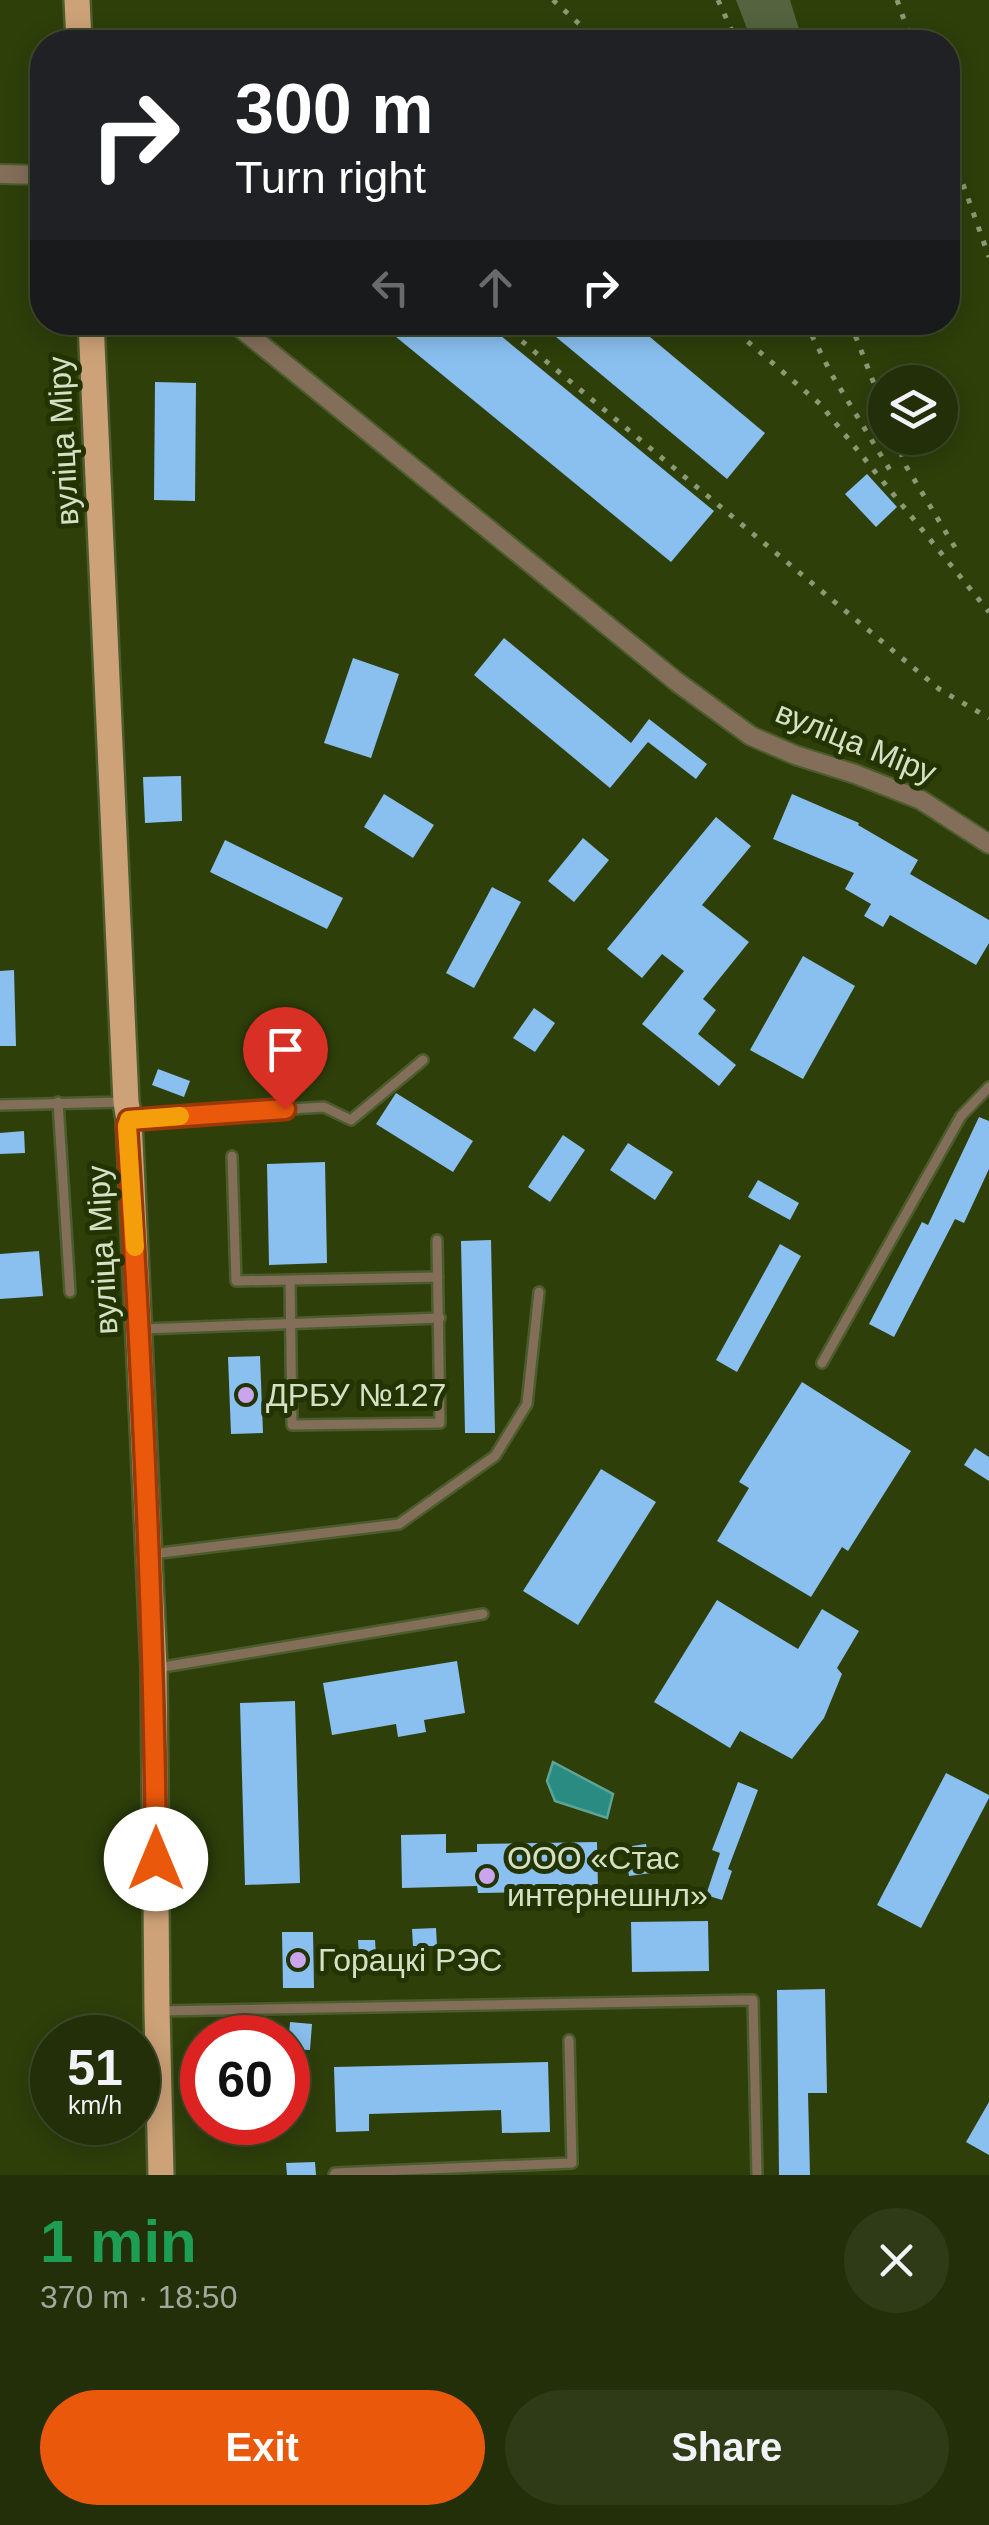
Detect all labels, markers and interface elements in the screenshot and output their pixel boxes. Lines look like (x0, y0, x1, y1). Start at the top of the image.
icon: right (70, 70, 200, 200)
text: 300 m (235, 70, 433, 148)
text: Turn right (235, 152, 426, 203)
icon: left (363, 260, 418, 315)
icon: ahead (468, 260, 523, 315)
icon: right (573, 260, 628, 315)
street label: вуліца Міру (41, 355, 85, 527)
map controls (868, 365, 958, 455)
button: layers (868, 365, 958, 455)
street label: вуліца Міру (771, 694, 941, 790)
pin (243, 1007, 328, 1110)
icon: arrive (258, 1022, 313, 1077)
street label: вуліца Міру (80, 1164, 124, 1336)
place label: ДРБУ №127 (266, 1377, 446, 1413)
marker: ДРБУ №127 (235, 1384, 257, 1406)
position arrow (104, 1807, 208, 1911)
place label: ООО «Стас интернешнл» (507, 1840, 708, 1913)
marker: ООО «Стас интернешнл» (476, 1865, 498, 1887)
place label: Горацкі РЭС (318, 1942, 502, 1978)
marker: Горацкі РЭС (287, 1949, 309, 1971)
speed limit sign: 60 (180, 2015, 310, 2145)
text: 51 (67, 2040, 123, 2096)
text: km/h (68, 2091, 122, 2119)
text: 1 min (40, 2208, 197, 2275)
button: close (844, 2208, 949, 2313)
text: 370 m · 18:50 (40, 2279, 237, 2315)
button: Exit (40, 2390, 485, 2505)
button: Share (505, 2390, 949, 2505)

